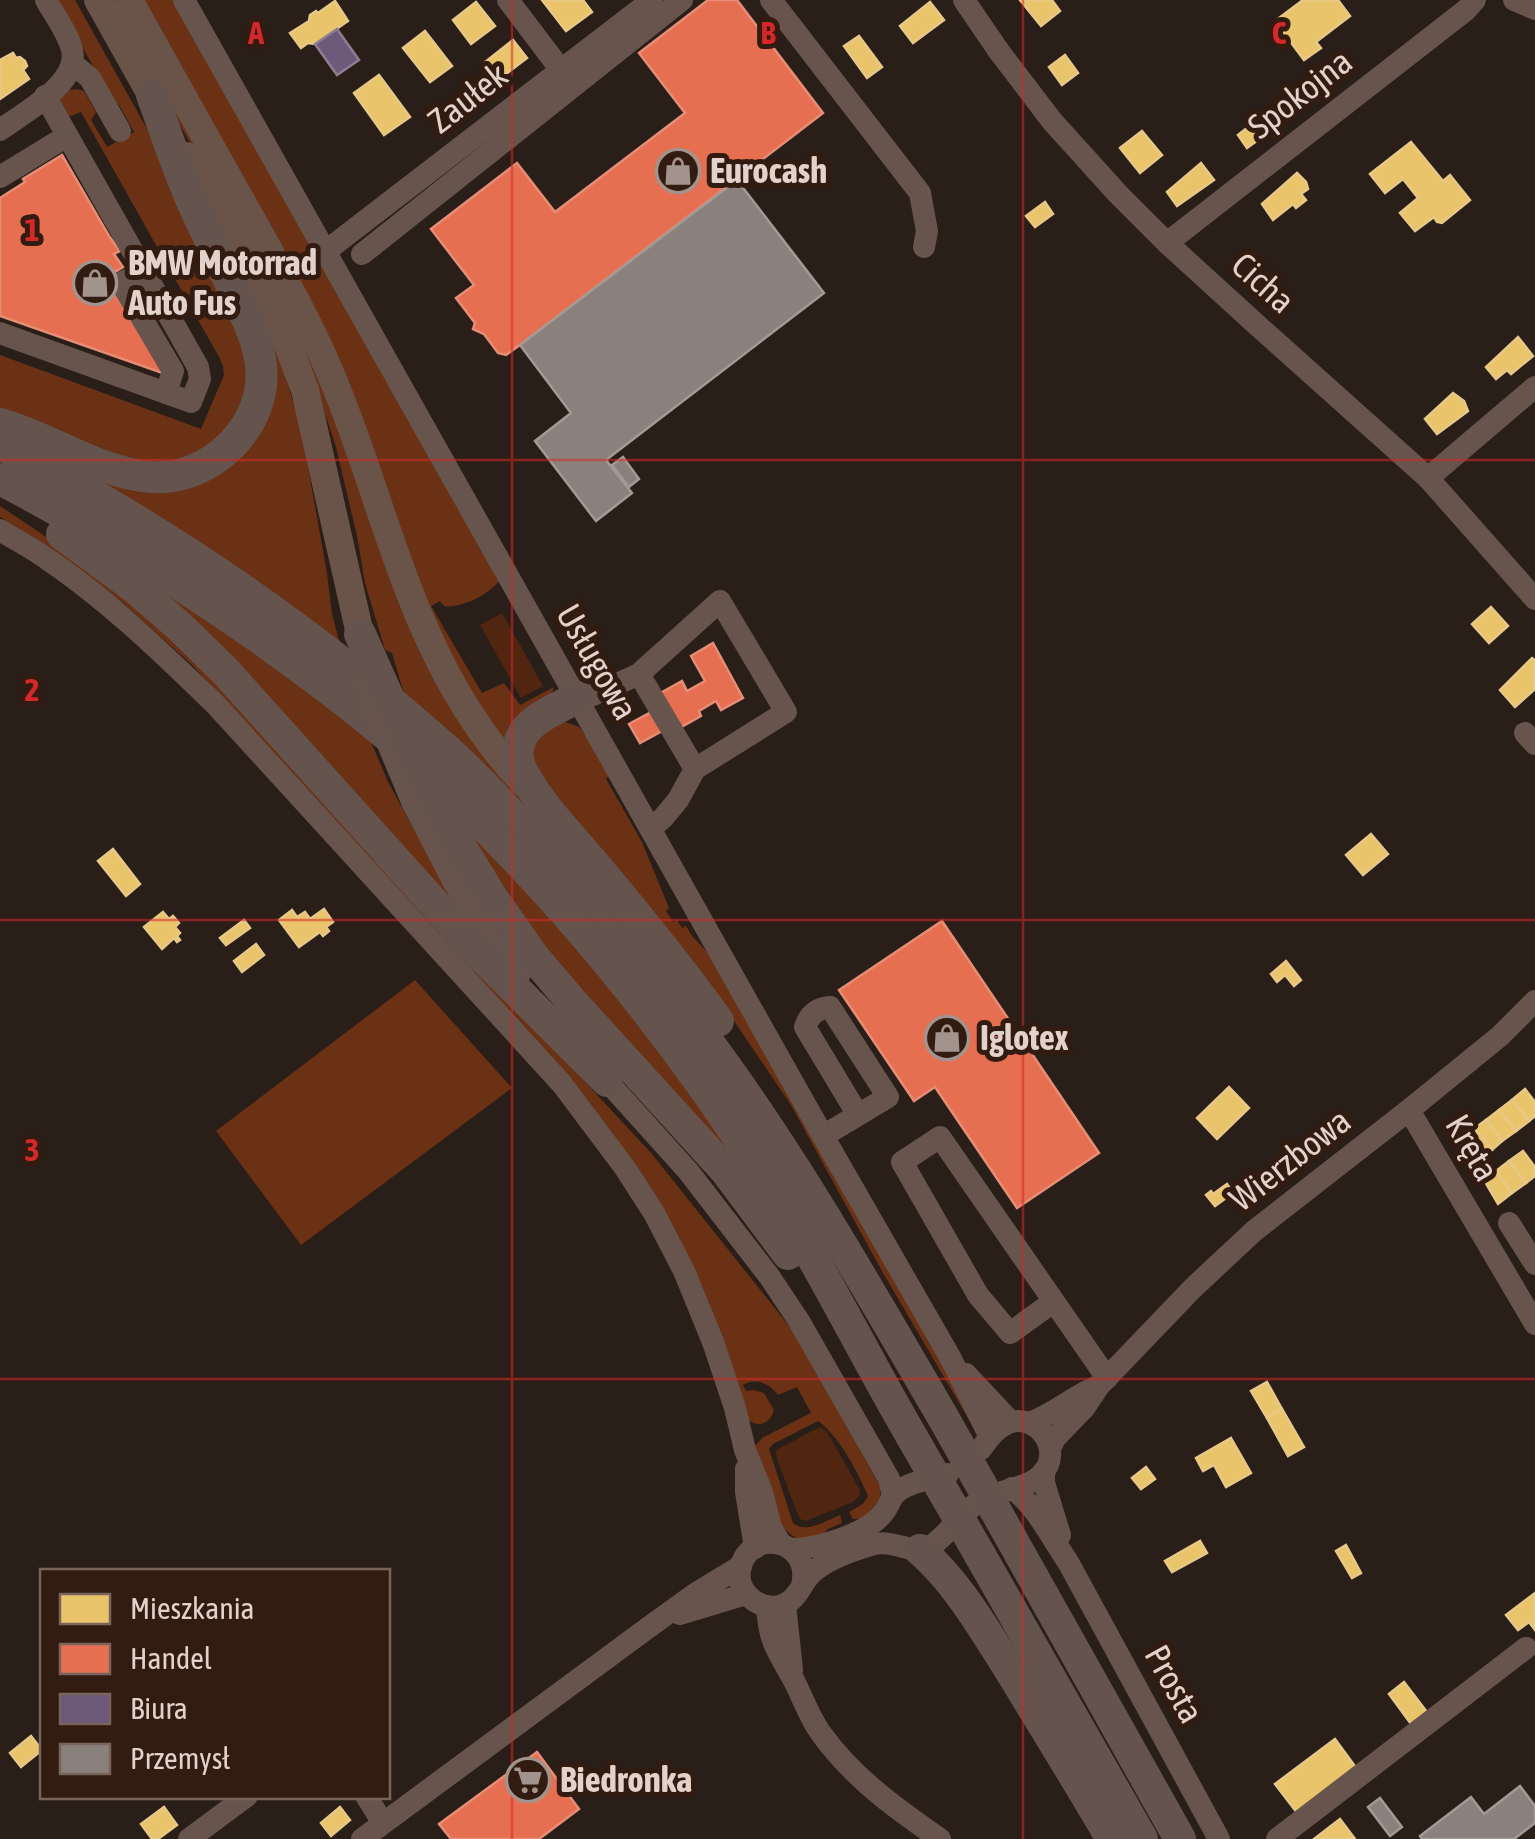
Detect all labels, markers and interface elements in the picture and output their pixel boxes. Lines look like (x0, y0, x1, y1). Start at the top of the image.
text: A (247, 14, 264, 51)
text: B (760, 14, 776, 51)
text: C (1272, 14, 1287, 51)
street label: Spokojna (1240, 40, 1359, 146)
street label: Zaułek (420, 54, 515, 140)
shop icon: Eurocash (655, 148, 701, 194)
place label: Eurocash (710, 150, 827, 190)
text: 1 (24, 211, 40, 248)
place label: BMW Motorrad Auto Fus (127, 242, 317, 322)
street label: Cicha (1224, 244, 1303, 321)
shop icon: BMW Motorrad Auto Fus (72, 260, 118, 306)
street label: Usługowa (549, 597, 647, 726)
text: 2 (24, 671, 40, 708)
shop icon: Iglotex (924, 1015, 970, 1061)
place label: Iglotex (980, 1017, 1069, 1057)
street label: Wierzbowa (1221, 1100, 1358, 1219)
street label: Kręta (1438, 1107, 1508, 1188)
text: 3 (24, 1131, 40, 1168)
legend (40, 1569, 390, 1799)
text: Mieszkania (130, 1591, 255, 1625)
street label: Prosta (1137, 1638, 1212, 1729)
text: Handel (130, 1641, 212, 1675)
text: Biura (130, 1691, 188, 1725)
text: Przemysł (130, 1741, 230, 1775)
supermarket icon: Biedronka (505, 1757, 551, 1803)
place label: Biedronka (560, 1759, 692, 1799)

